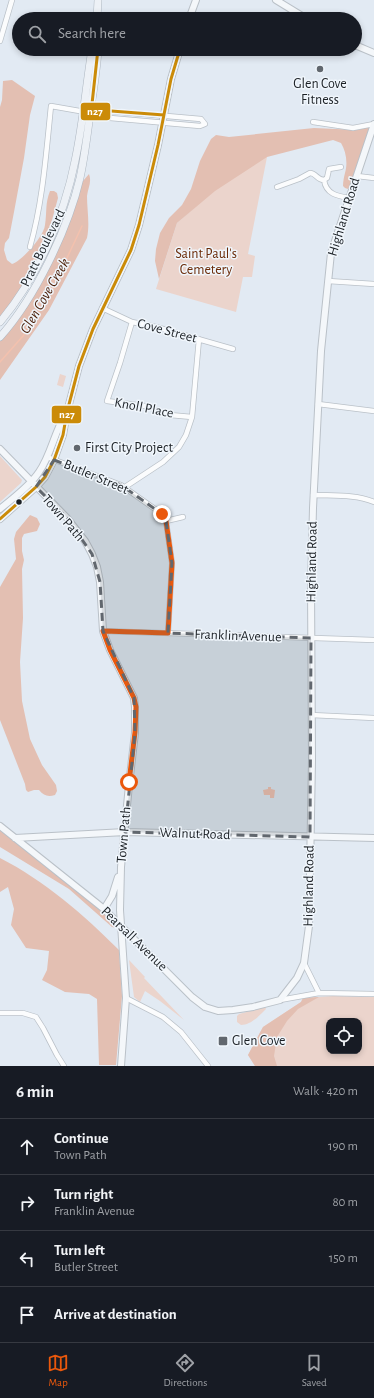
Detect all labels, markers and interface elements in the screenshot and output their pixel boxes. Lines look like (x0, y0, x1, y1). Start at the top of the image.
search box (12, 12, 362, 56)
icon: search (26, 23, 48, 45)
text: Search here (58, 26, 126, 41)
marker: Glen Cove Fitness (315, 64, 325, 74)
place label: Glen Cove Fitness (293, 77, 347, 107)
line badge: n27 (80, 102, 111, 121)
text: n27 (87, 106, 103, 117)
street label: Highland Road (325, 176, 363, 258)
street label: Pratt Boulevard (18, 207, 68, 289)
park label: Saint Paul's Cemetery (175, 247, 237, 277)
water label: Glen Cove Creek (17, 256, 73, 336)
street label: Cove Street (136, 316, 199, 346)
street label: Knoll Place (113, 395, 175, 421)
line badge: n27 (51, 405, 82, 424)
text: n27 (59, 409, 75, 420)
place label: First City Project (85, 441, 173, 455)
marker: First City Project (72, 443, 82, 453)
street label: Butler Street (62, 457, 131, 497)
street label: Town Path (39, 492, 87, 544)
unlabelled marker (14, 497, 24, 507)
route end (153, 505, 171, 523)
street label: Highland Road (304, 521, 320, 603)
street label: Franklin Avenue (194, 627, 282, 645)
route start (120, 773, 138, 791)
street label: Town Path (115, 806, 133, 864)
street label: Walnut Road (159, 826, 231, 842)
street label: Highland Road (301, 845, 317, 927)
street label: Pearsall Avenue (98, 904, 170, 974)
map controls (326, 1018, 362, 1054)
button: locate (326, 1018, 362, 1054)
place label: Glen Cove (232, 1034, 286, 1048)
marker: Glen Cove (217, 1035, 229, 1047)
text: 6 min (16, 1083, 54, 1100)
text: Walk · 420 m (293, 1085, 358, 1098)
text: Continue (54, 1131, 109, 1146)
icon: ahead (16, 1136, 38, 1158)
text: 190 m (328, 1140, 358, 1153)
text: Town Path (54, 1149, 107, 1162)
text: Turn right (54, 1187, 113, 1202)
icon: right (16, 1192, 38, 1214)
text: 80 m (332, 1196, 358, 1209)
text: Franklin Avenue (54, 1205, 135, 1218)
text: Turn left (54, 1243, 105, 1258)
icon: left (16, 1248, 38, 1270)
text: 150 m (329, 1252, 358, 1265)
text: Butler Street (54, 1261, 118, 1274)
icon: arrive (16, 1304, 38, 1326)
text: Arrive at destination (54, 1307, 177, 1322)
tab: Map (47, 1352, 69, 1389)
tab: Directions (163, 1352, 207, 1389)
tab: Saved (302, 1352, 327, 1389)

